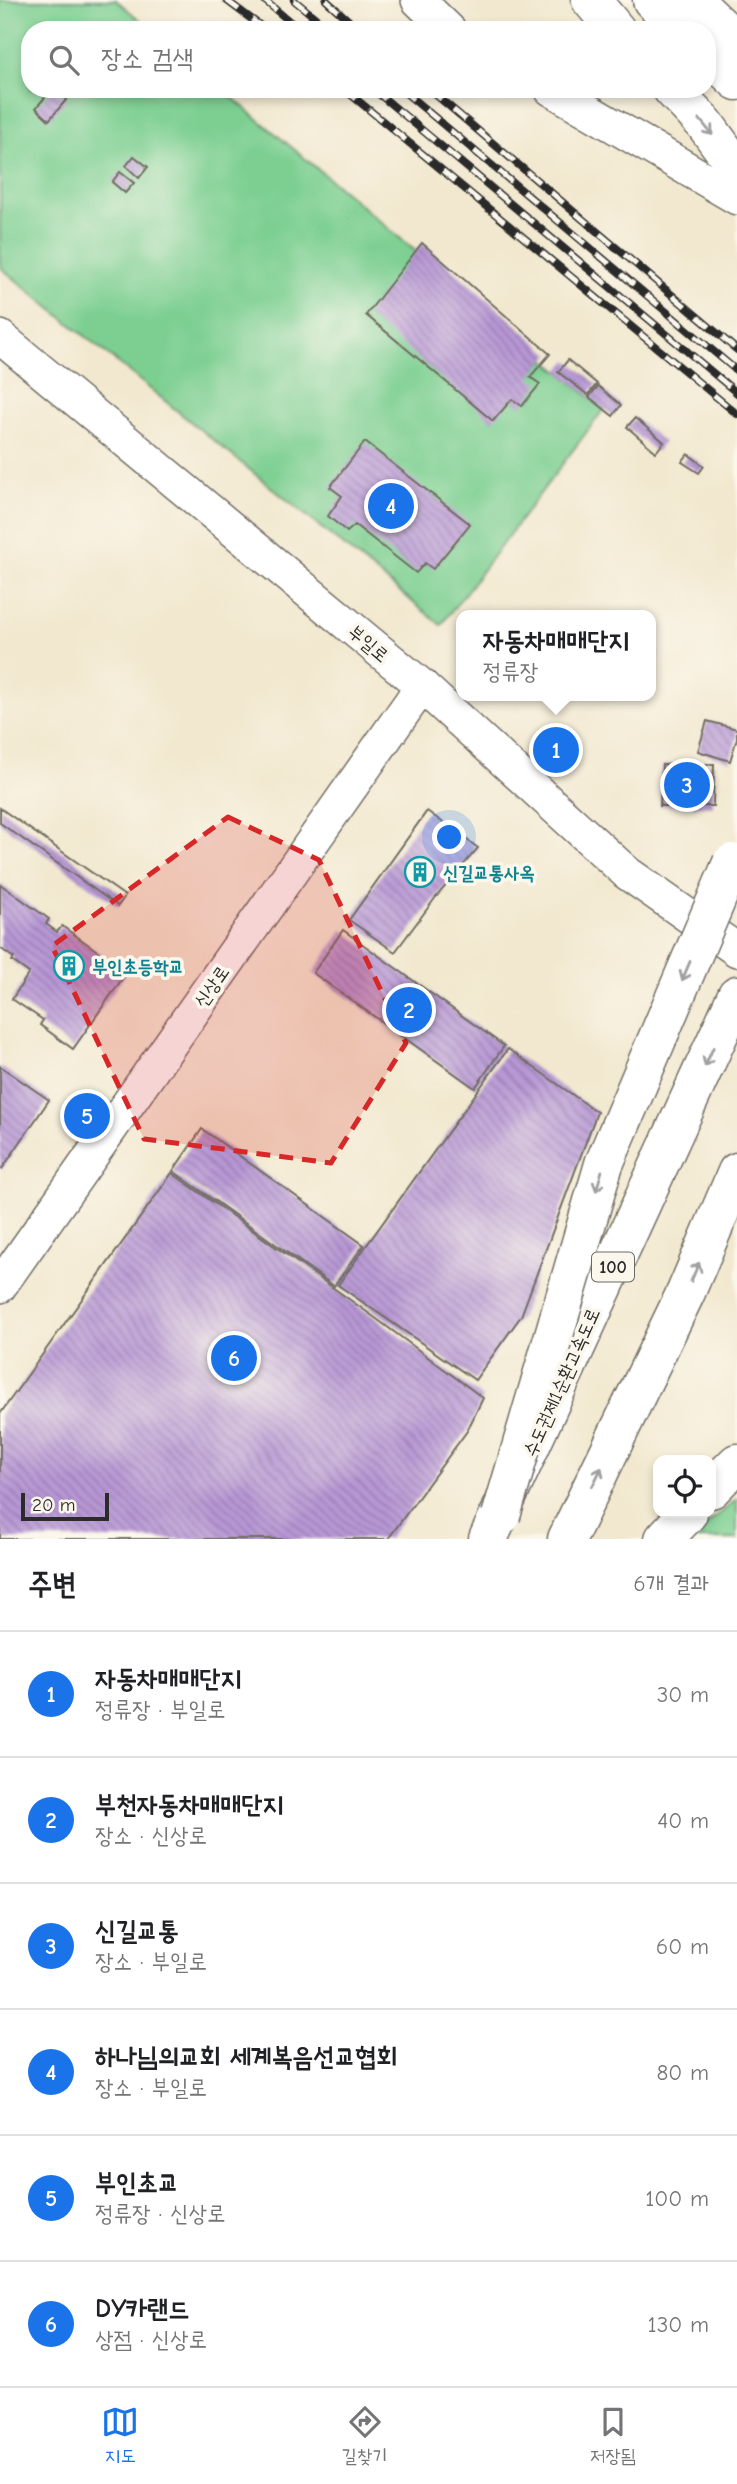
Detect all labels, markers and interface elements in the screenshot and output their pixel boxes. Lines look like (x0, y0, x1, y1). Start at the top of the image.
search box (21, 21, 716, 98)
icon: search (45, 41, 83, 79)
text: 장소 검색 (101, 44, 193, 74)
one-way arrow (699, 117, 714, 136)
pin: 4 (368, 480, 414, 532)
popup (456, 610, 656, 701)
street label: 부일로 (344, 621, 393, 667)
text: 자동차매매단지 (483, 626, 629, 656)
text: 정류장 (483, 658, 538, 685)
pin: 1 (533, 724, 579, 776)
pin: 3 (664, 759, 710, 811)
your location (432, 820, 466, 854)
building icon: 신길교통사옥 (403, 855, 437, 889)
place label: 신길교통사옥 (443, 862, 535, 884)
building icon: 부인초등학교 (52, 949, 86, 983)
place label: 부인초등학교 (92, 956, 184, 978)
one-way arrow (678, 960, 691, 982)
street label: 신상로 (190, 961, 234, 1012)
pin: 2 (386, 984, 432, 1036)
one-way arrow (702, 1046, 715, 1067)
pin: 5 (64, 1090, 110, 1142)
one-way arrow (591, 1170, 604, 1192)
road number: 100 (592, 1252, 634, 1282)
one-way arrow (689, 1262, 702, 1283)
street label: 수도권제1순환고속도로 (519, 1305, 605, 1460)
pin: 6 (211, 1332, 257, 1384)
map controls (653, 1455, 716, 1518)
button: locate (653, 1455, 716, 1518)
one-way arrow (591, 1467, 604, 1489)
scale bar (21, 1490, 108, 1522)
text: 20 m (32, 1494, 76, 1516)
text: 주변 (28, 1567, 76, 1602)
text: 6개 결과 (633, 1570, 709, 1597)
text: 자동차매매단지 (95, 1664, 241, 1694)
text: 1 (46, 1681, 56, 1708)
text: 30 m (657, 1681, 709, 1708)
text: 정류장 · 부일로 (95, 1696, 225, 1723)
text: 부천자동차매매단지 (95, 1790, 283, 1820)
text: 2 (45, 1807, 57, 1834)
text: 40 m (657, 1807, 709, 1834)
text: 장소 · 신상로 (95, 1822, 207, 1849)
text: 신길교통 (95, 1916, 179, 1946)
text: 3 (45, 1933, 57, 1960)
text: 60 m (656, 1933, 709, 1960)
text: 장소 · 부일로 (95, 1948, 207, 1975)
text: 하나님의교회 세계복음선교협회 (95, 2042, 397, 2072)
text: 4 (46, 2059, 56, 2086)
text: 80 m (656, 2059, 709, 2086)
text: 장소 · 부일로 (95, 2074, 207, 2101)
text: 부인초교 (95, 2168, 179, 2198)
text: 5 (45, 2185, 57, 2212)
text: 100 m (645, 2185, 709, 2212)
text: 정류장 · 신상로 (95, 2200, 225, 2227)
text: DY카랜드 (95, 2294, 189, 2324)
text: 6 (45, 2311, 57, 2338)
text: 130 m (648, 2311, 709, 2338)
text: 상점 · 신상로 (95, 2326, 207, 2353)
tab: 지도 (101, 2403, 139, 2469)
tab: 길찾기 (342, 2403, 387, 2469)
tab: 저장됨 (590, 2403, 636, 2469)

